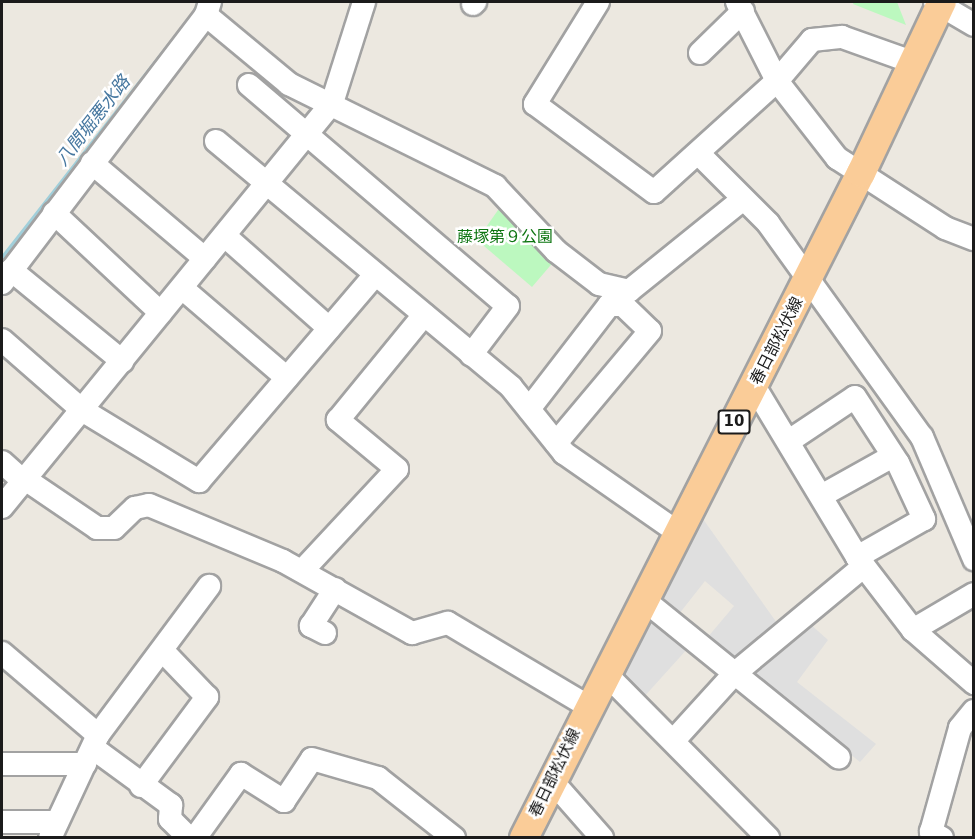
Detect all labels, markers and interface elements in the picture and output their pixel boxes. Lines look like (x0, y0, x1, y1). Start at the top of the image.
water label: 八間堀悪水路 (51, 72, 135, 170)
park label: 藤塚第９公園 (457, 227, 553, 247)
street label: 春日部松伏線 (747, 294, 807, 388)
road number: 10 (718, 410, 750, 434)
street label: 春日部松伏線 (525, 726, 585, 820)

